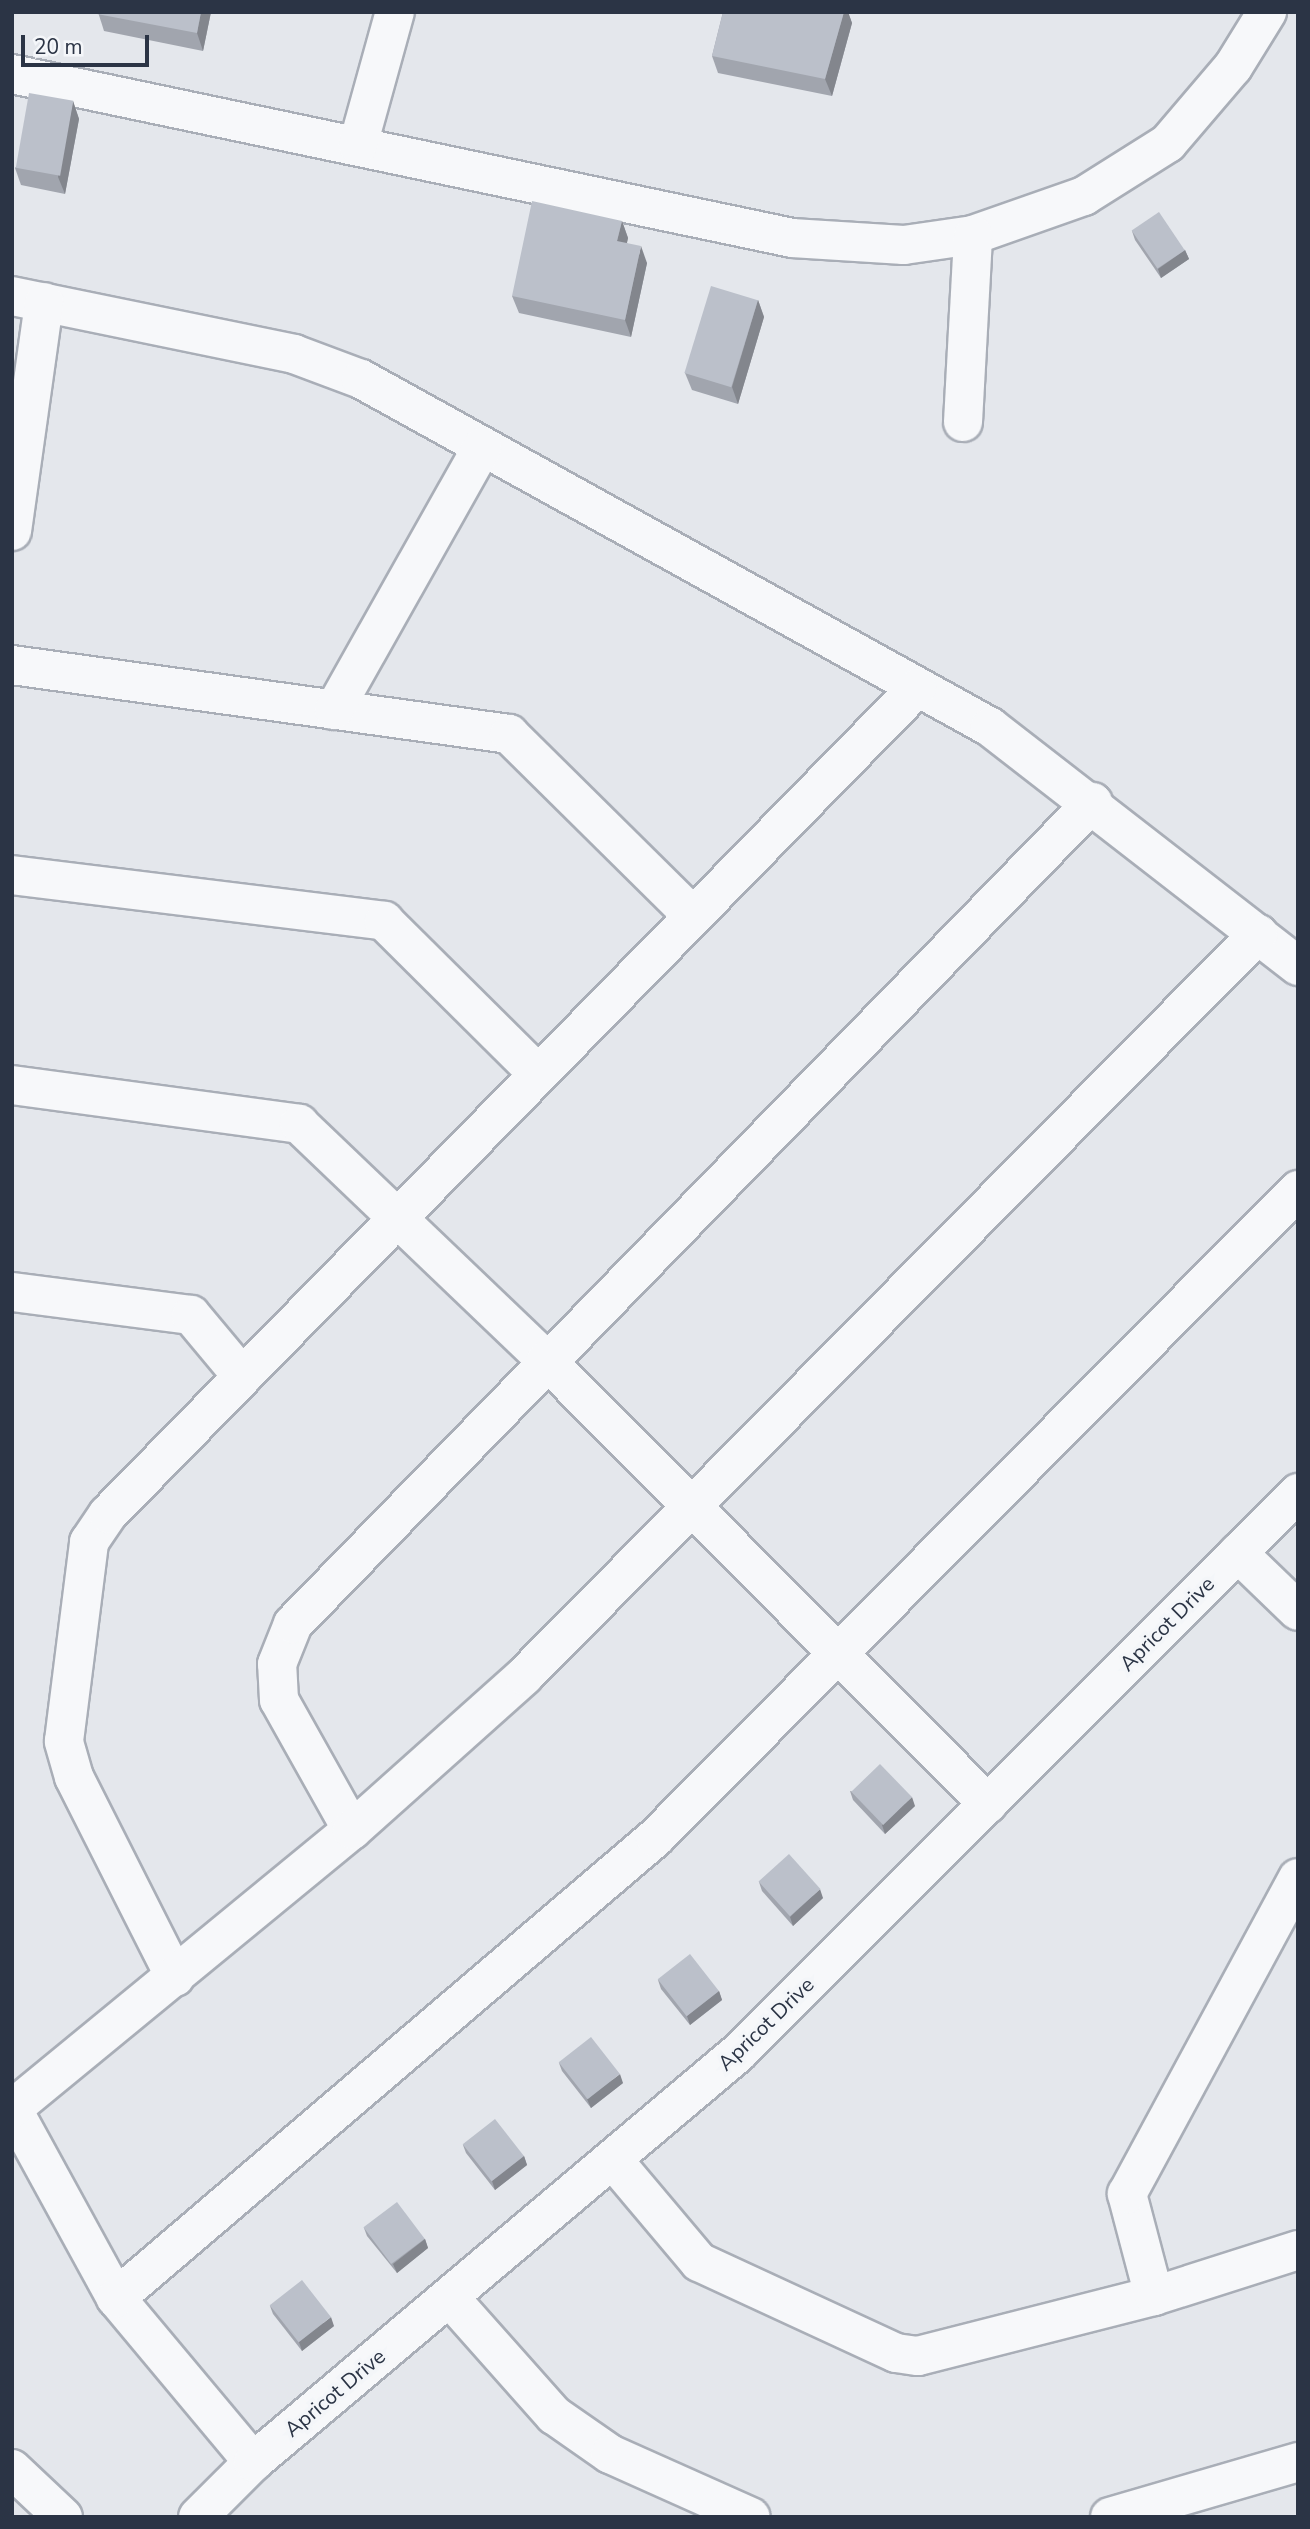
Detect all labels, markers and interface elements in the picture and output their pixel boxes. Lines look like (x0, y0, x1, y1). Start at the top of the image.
scale bar (24, 21, 152, 65)
text: 20 m (34, 33, 83, 61)
street label: Apricot Drive (1114, 1571, 1220, 1677)
street label: Apricot Drive (713, 1972, 819, 2076)
street label: Apricot Drive (280, 2344, 390, 2442)

